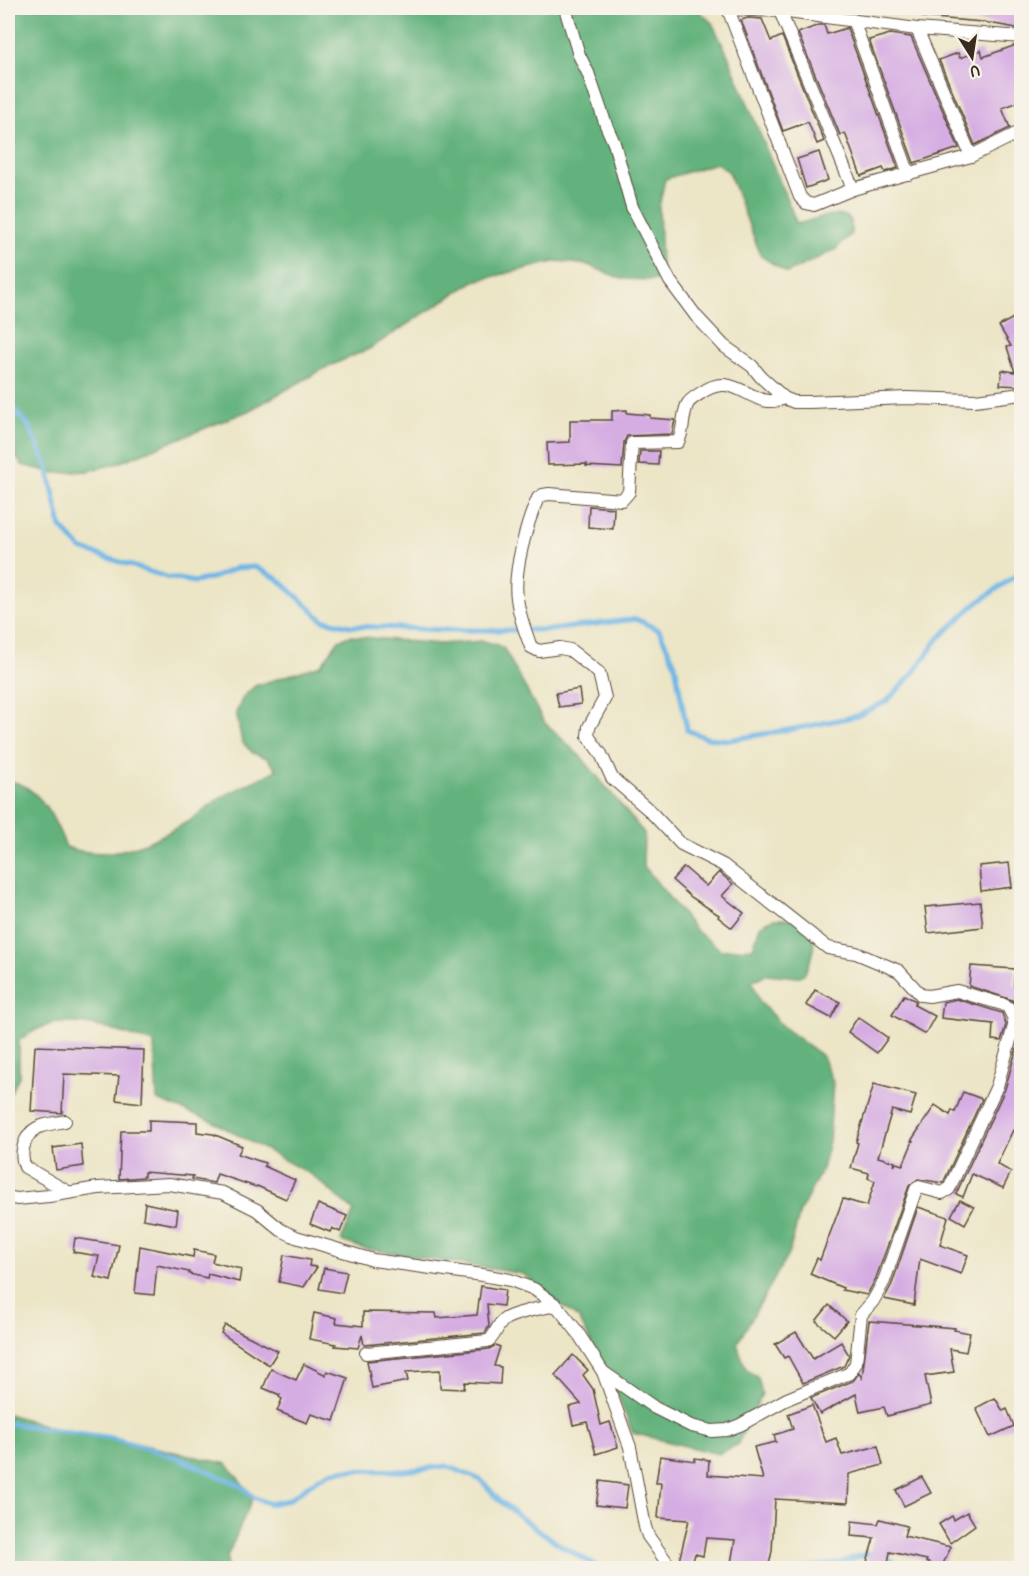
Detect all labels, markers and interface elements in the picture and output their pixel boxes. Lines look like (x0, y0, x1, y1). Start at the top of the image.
north arrow (942, 27, 1002, 87)
text: U (968, 60, 982, 83)

